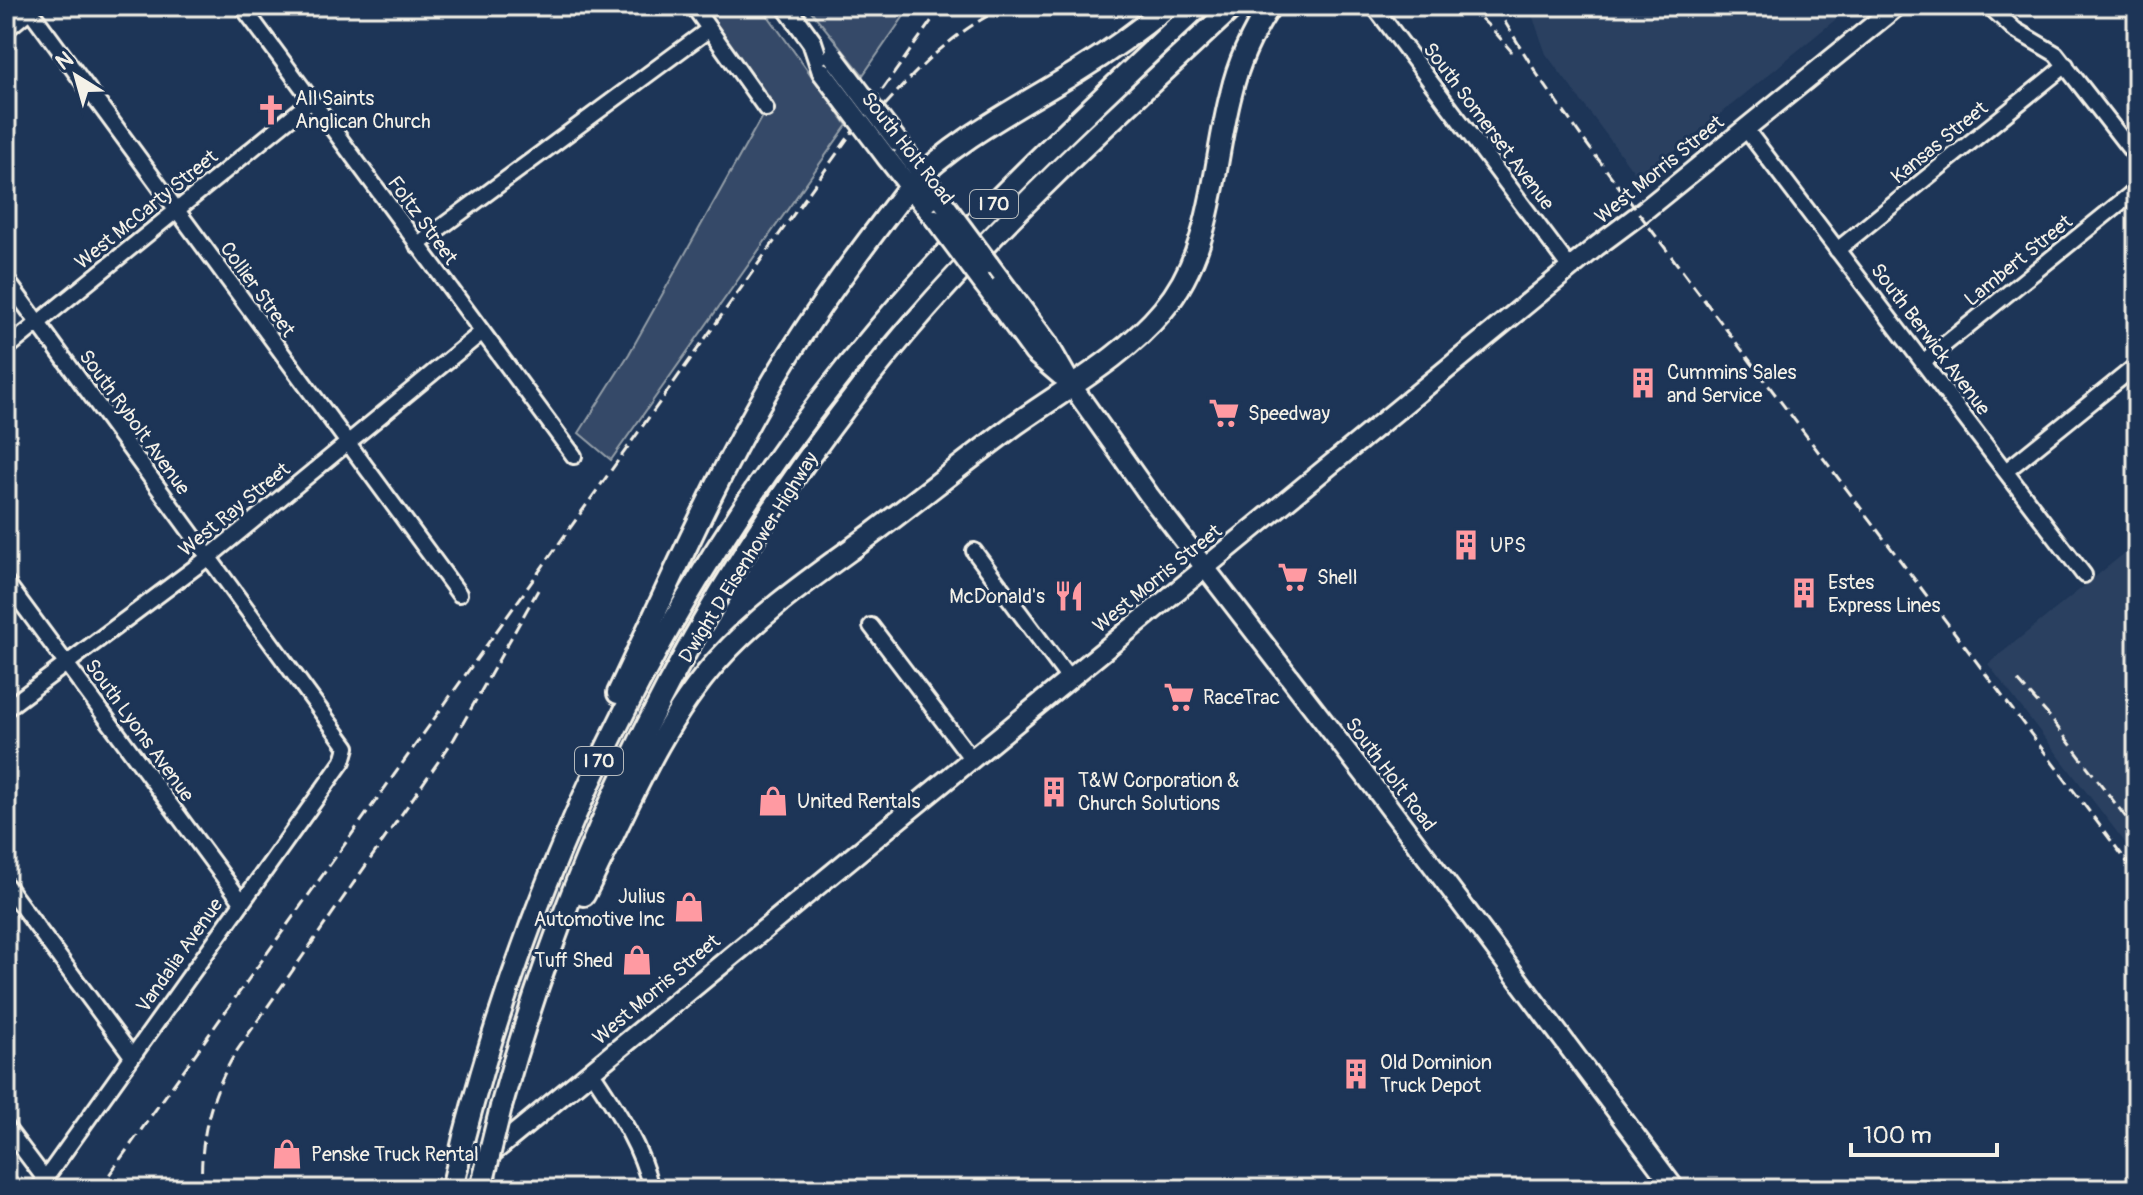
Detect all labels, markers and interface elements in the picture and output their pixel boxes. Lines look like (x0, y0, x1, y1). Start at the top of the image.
north arrow (36, 36, 116, 116)
street label: South Somerset Avenue (1417, 38, 1560, 215)
text: N (50, 45, 79, 76)
place label: All Saints Anglican Church (295, 86, 431, 134)
street label: South Holt Road (856, 87, 959, 210)
church icon: All Saints Anglican Church (254, 93, 288, 127)
street label: Kansas Street (1886, 95, 1994, 189)
street label: West Morris Street (1590, 109, 1730, 229)
street label: West McCarty Street (70, 143, 224, 275)
street label: Foltz Street (382, 171, 464, 270)
road number: I 70 (970, 190, 1018, 218)
street label: Lambert Street (1959, 209, 2078, 312)
street label: Collier Street (215, 237, 301, 343)
street label: South Berwick Avenue (1865, 258, 1996, 420)
street label: South Rybolt Avenue (73, 345, 196, 500)
place label: Cummins Sales and Service (1667, 360, 1796, 408)
building icon: Cummins Sales and Service (1626, 366, 1660, 400)
supermarket icon: Speedway (1207, 396, 1241, 430)
place label: Speedway (1248, 401, 1330, 426)
street label: Dwight D Eisenhower Highway (673, 447, 824, 667)
street label: West Ray Street (173, 456, 296, 562)
street label: West Morris Street (1088, 518, 1228, 638)
building icon: UPS (1449, 528, 1483, 562)
place label: UPS (1490, 533, 1526, 558)
supermarket icon: Shell (1276, 560, 1310, 594)
place label: Shell (1317, 565, 1357, 590)
place label: Estes Express Lines (1828, 570, 1940, 618)
building icon: Estes Express Lines (1787, 576, 1821, 610)
restaurant icon: McDonald's (1052, 579, 1086, 613)
place label: McDonald's (949, 584, 1045, 609)
street label: South Lyons Avenue (79, 654, 200, 807)
supermarket icon: RaceTrac (1162, 680, 1196, 714)
place label: RaceTrac (1203, 685, 1280, 710)
street label: South Holt Road (1340, 712, 1442, 836)
road number: I 70 (575, 747, 623, 775)
place label: T&W Corporation & Church Solutions (1078, 768, 1240, 816)
building icon: T&W Corporation & Church Solutions (1037, 775, 1071, 809)
shop icon: United Rentals (756, 784, 790, 818)
place label: United Rentals (797, 789, 920, 814)
place label: Julius Automotive Inc (534, 884, 665, 932)
shop icon: Julius Automotive Inc (672, 890, 706, 924)
street label: Vandalia Avenue (131, 893, 228, 1018)
street label: West Morris Street (587, 928, 726, 1050)
shop icon: Tuff Shed (620, 943, 654, 977)
place label: Tuff Shed (534, 948, 613, 973)
place label: Old Dominion Truck Depot (1380, 1050, 1492, 1098)
building icon: Old Dominion Truck Depot (1339, 1057, 1373, 1091)
scale bar (1851, 1107, 1997, 1157)
text: 100 m (1863, 1121, 1932, 1150)
shop icon: Penske Truck Rental (270, 1137, 304, 1171)
place label: Penske Truck Rental (311, 1142, 479, 1167)

